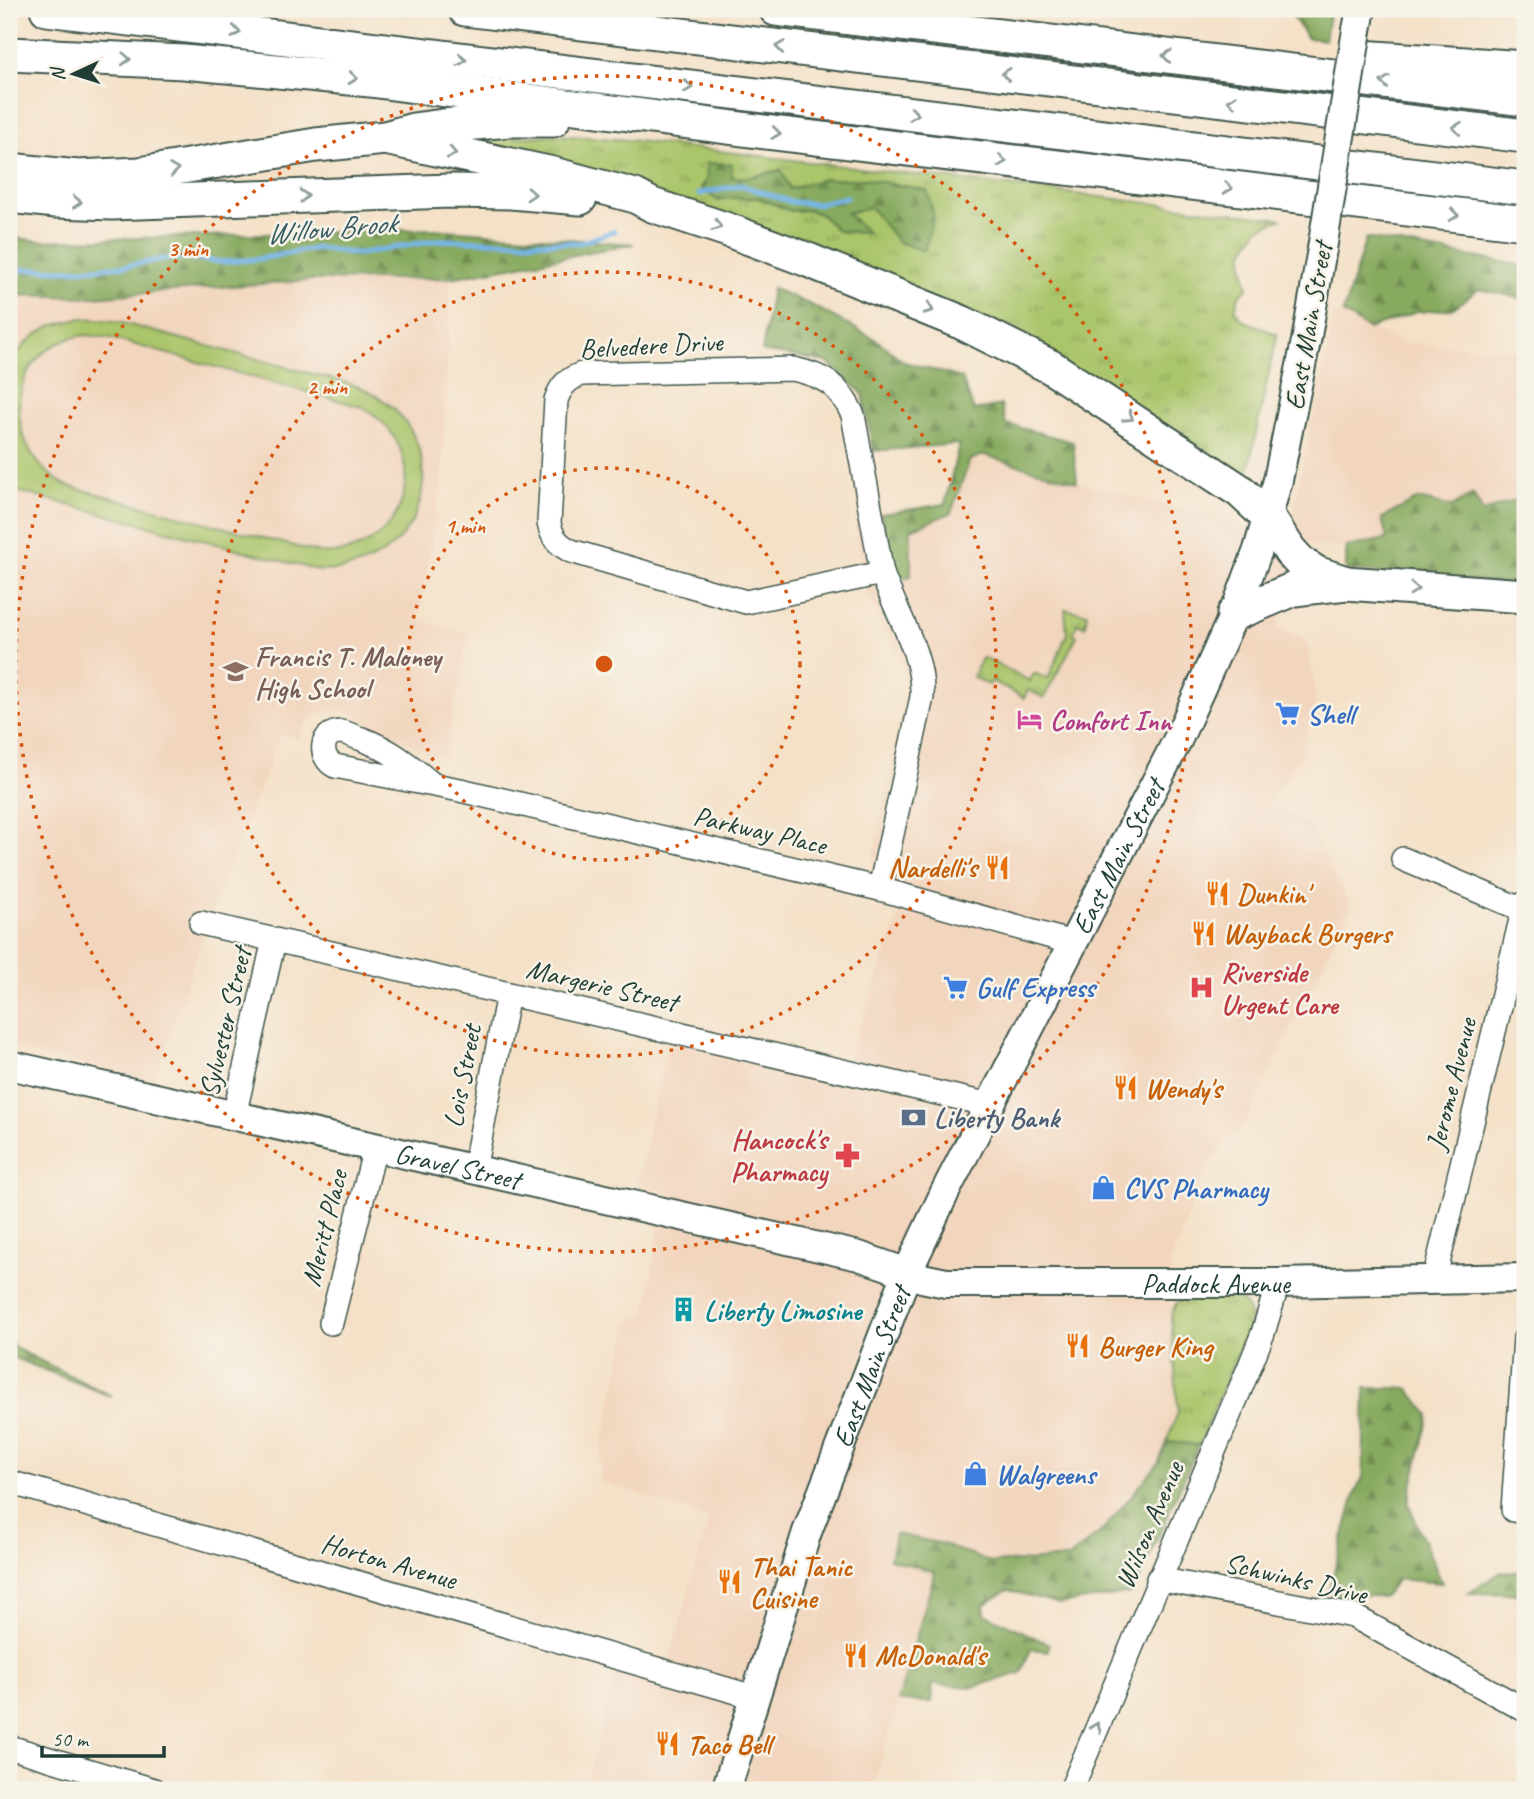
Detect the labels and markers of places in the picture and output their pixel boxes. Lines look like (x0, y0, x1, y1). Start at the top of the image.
place label: Francis T. Maloney High School (255, 639, 444, 706)
centre of rings (592, 652, 616, 676)
school or university icon: Francis T. Maloney High School (221, 658, 249, 686)
place label: Shell (1307, 697, 1359, 732)
supermarket icon: Shell (1273, 700, 1301, 728)
place label: Comfort Inn (1050, 703, 1173, 738)
hotel icon: Comfort Inn (1016, 706, 1044, 734)
place label: Nardelli's (888, 850, 980, 885)
restaurant icon: Nardelli's (983, 853, 1011, 881)
place label: Dunkin' (1237, 876, 1314, 911)
restaurant icon: Dunkin' (1203, 879, 1231, 907)
place label: Wayback Burgers (1223, 916, 1394, 951)
restaurant icon: Wayback Burgers (1189, 919, 1217, 947)
place label: Riverside Urgent Care (1221, 955, 1340, 1022)
place label: Gulf Express (976, 970, 1098, 1005)
supermarket icon: Gulf Express (942, 973, 970, 1001)
hospital icon: Riverside Urgent Care (1187, 974, 1215, 1002)
place label: Wendy's (1145, 1071, 1225, 1106)
restaurant icon: Wendy's (1111, 1074, 1139, 1102)
place label: Liberty Bank (934, 1100, 1061, 1135)
bank icon: Liberty Bank (900, 1103, 928, 1131)
place label: Hancock's Pharmacy (731, 1122, 830, 1190)
pharmacy icon: Hancock's Pharmacy (833, 1141, 861, 1169)
place label: CVS Pharmacy (1124, 1171, 1270, 1207)
shop icon: CVS Pharmacy (1090, 1174, 1118, 1202)
place label: Liberty Limosine (704, 1293, 864, 1328)
building icon: Liberty Limosine (670, 1296, 698, 1324)
place label: Burger King (1098, 1329, 1215, 1364)
restaurant icon: Burger King (1064, 1332, 1092, 1360)
place label: Walgreens (996, 1457, 1098, 1492)
shop icon: Walgreens (962, 1460, 990, 1488)
place label: Thai Tanic Cuisine (750, 1549, 853, 1616)
restaurant icon: Thai Tanic Cuisine (716, 1568, 744, 1596)
place label: McDonald's (875, 1638, 989, 1673)
restaurant icon: McDonald's (841, 1641, 869, 1669)
place label: Taco Bell (687, 1727, 776, 1762)
restaurant icon: Taco Bell (653, 1730, 681, 1758)

